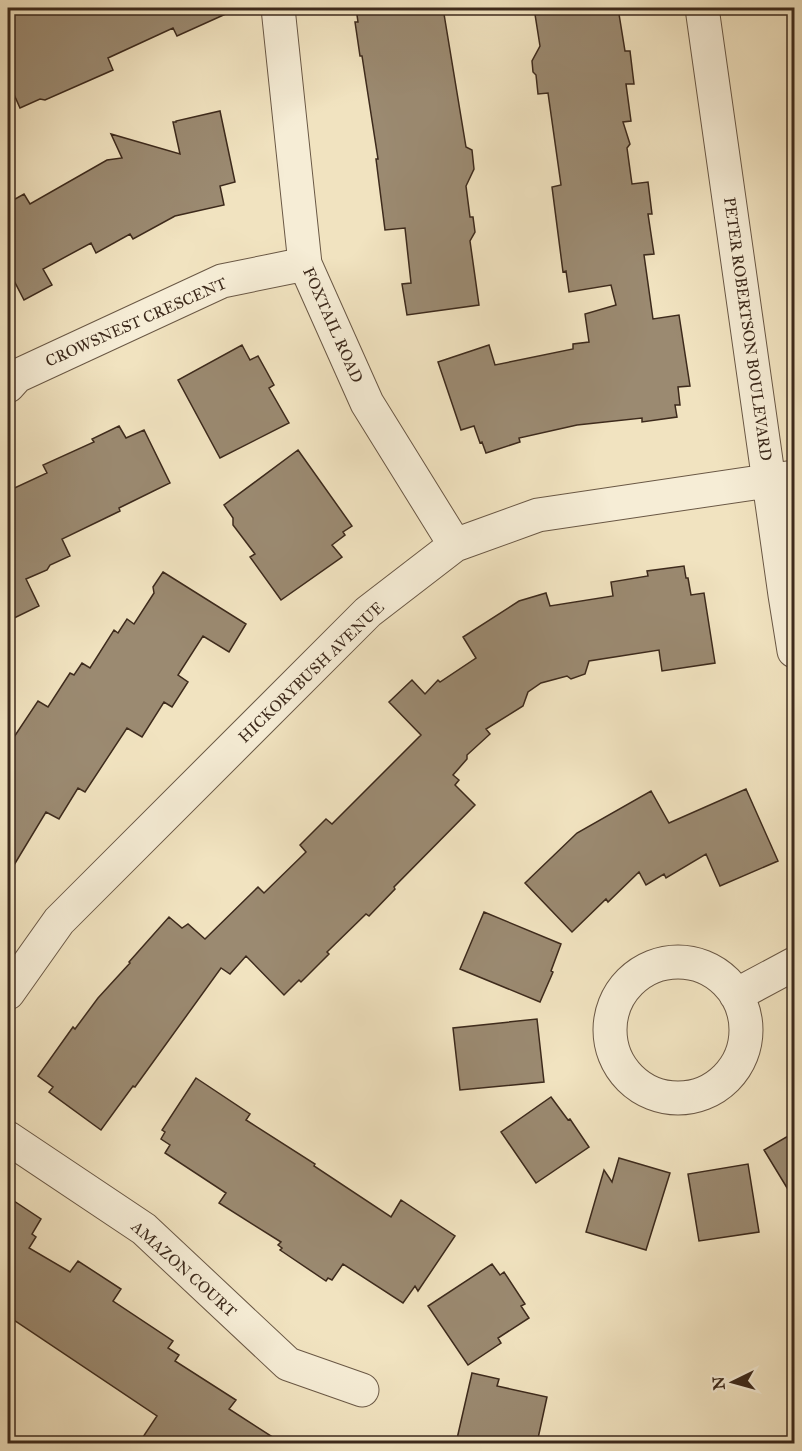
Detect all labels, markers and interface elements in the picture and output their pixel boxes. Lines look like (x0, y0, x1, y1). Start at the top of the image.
street label: PETER ROBERTSON BOULEVARD (720, 196, 776, 462)
street label: FOXTAIL ROAD (299, 264, 367, 386)
street label: CROWSNEST CRESCENT (42, 273, 230, 371)
street label: HICKORYBUSH AVENUE (234, 597, 388, 747)
street label: AMAZON COURT (127, 1216, 240, 1321)
north arrow (703, 1352, 763, 1412)
text: N (708, 1375, 729, 1391)

